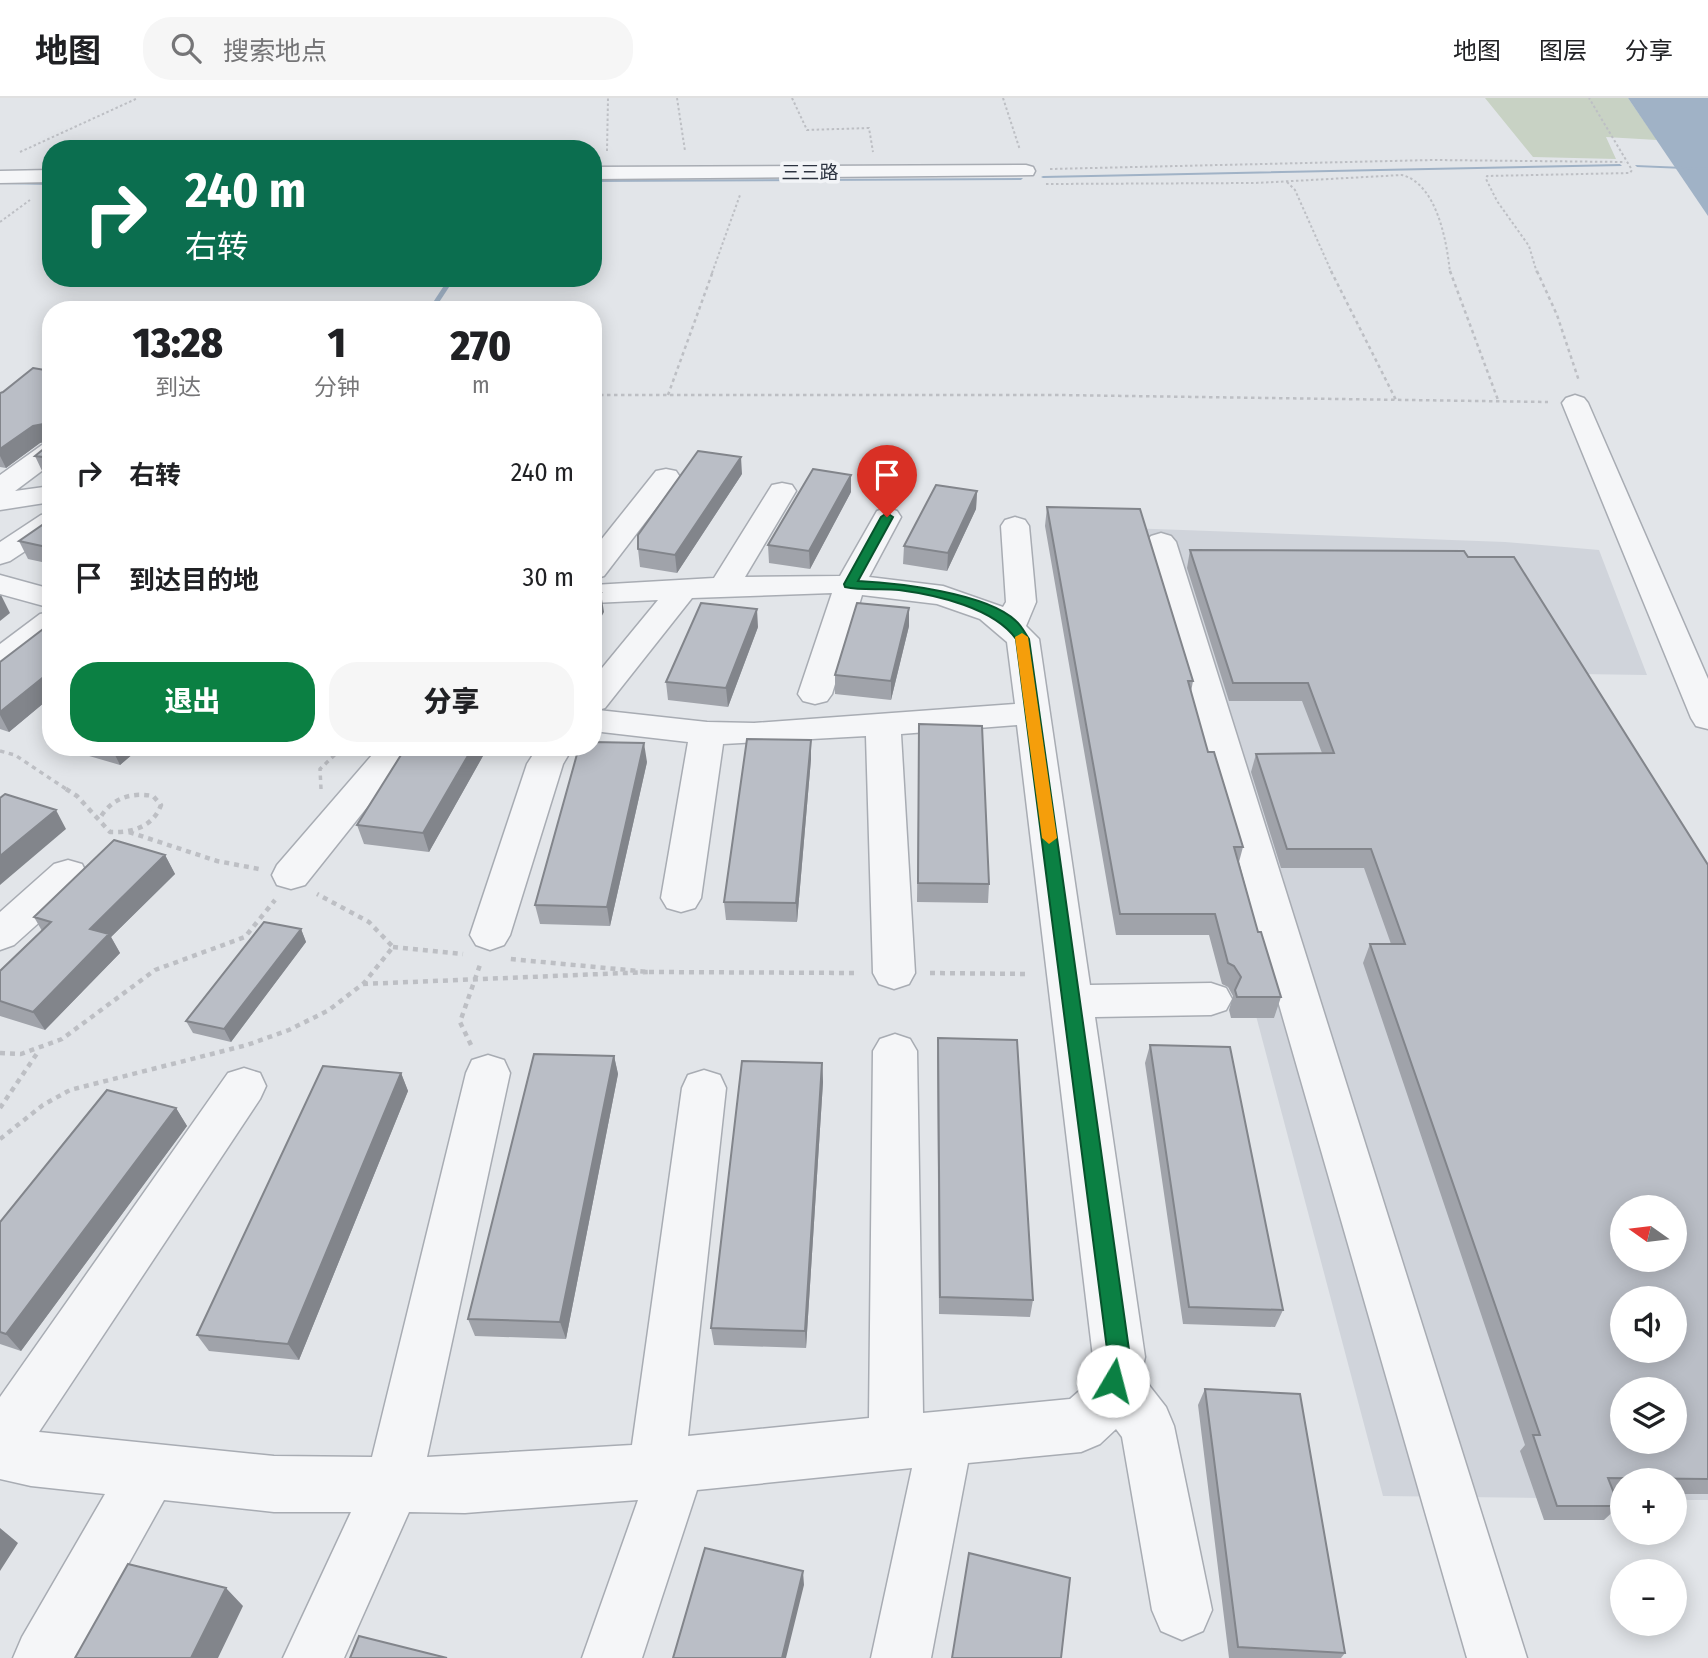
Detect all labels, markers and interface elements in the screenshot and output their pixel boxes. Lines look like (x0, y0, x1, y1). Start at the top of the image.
search box (143, 17, 633, 80)
icon: search (167, 29, 205, 67)
text: 地图 (35, 31, 101, 71)
text: 搜索地点 (223, 36, 327, 67)
text: 地图 (1453, 37, 1501, 65)
text: 图层 (1539, 37, 1587, 65)
text: 分享 (1625, 37, 1673, 65)
text: 240 m (185, 161, 306, 220)
street label: 三三路 (781, 161, 839, 184)
icon: right (70, 168, 161, 259)
text: 右转 (185, 228, 249, 266)
text: 13:28 (133, 318, 223, 368)
text: 1 (328, 318, 346, 368)
text: 270 (451, 321, 511, 371)
text: m (472, 371, 490, 399)
text: 到达 (155, 373, 201, 401)
text: 分钟 (314, 373, 360, 401)
pin (857, 445, 917, 517)
icon: right (70, 454, 108, 492)
icon: arrive (868, 456, 906, 494)
text: 240 m (511, 457, 574, 488)
text: 右转 (129, 460, 181, 491)
icon: arrive (70, 559, 108, 597)
text: 30 m (523, 562, 574, 593)
text: 到达目的地 (129, 565, 259, 596)
button: 退出 (70, 662, 315, 742)
button: 分享 (329, 662, 574, 742)
north arrow (1610, 1195, 1687, 1272)
map controls (1610, 1195, 1687, 1636)
button: sound (1610, 1286, 1687, 1363)
position arrow (1076, 1344, 1150, 1418)
button: layers (1610, 1377, 1687, 1454)
button: + (1610, 1468, 1687, 1545)
button: − (1610, 1559, 1687, 1636)

